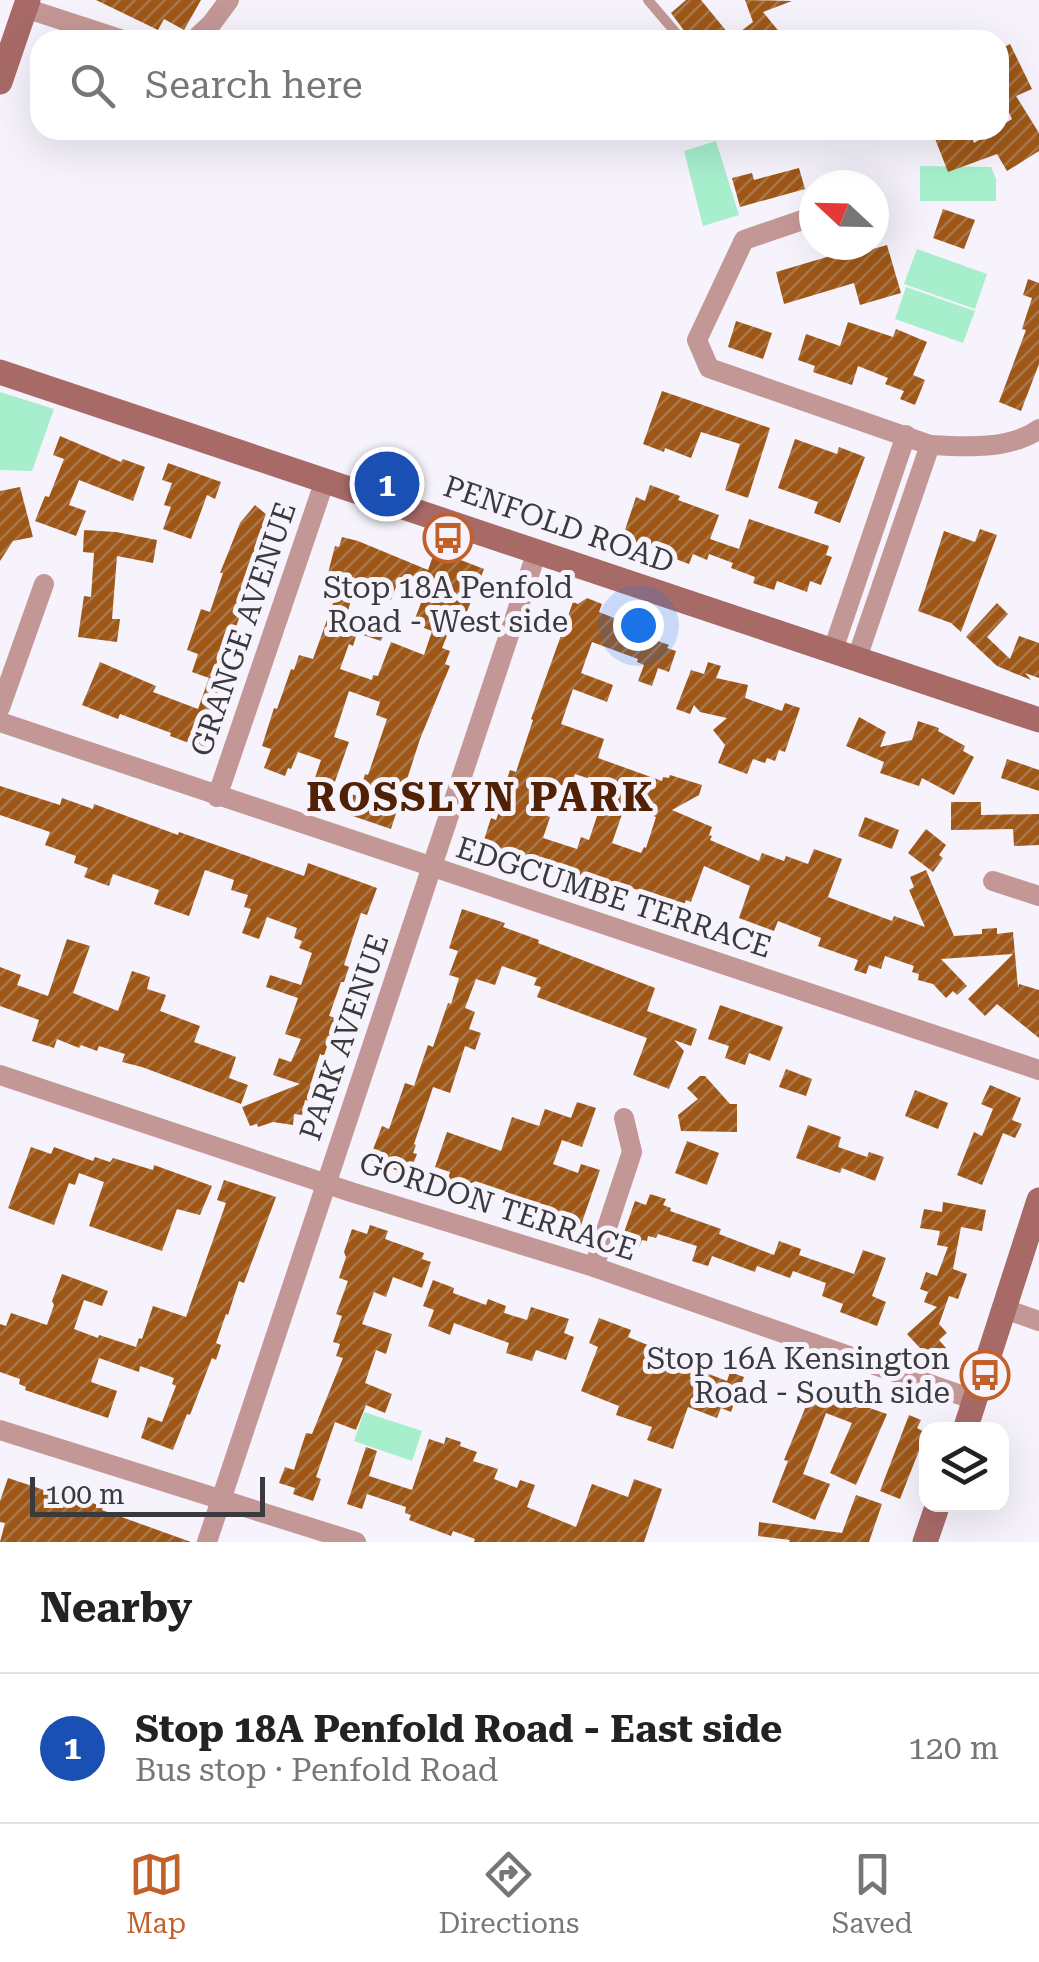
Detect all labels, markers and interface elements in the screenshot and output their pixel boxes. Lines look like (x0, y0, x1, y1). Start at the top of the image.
search box (30, 30, 1009, 140)
icon: search (65, 58, 120, 113)
text: Search here (145, 63, 363, 107)
north arrow (799, 170, 889, 260)
pin: 1 (354, 446, 420, 522)
street label: PENFOLD ROAD (439, 468, 679, 580)
street label: GRANGE AVENUE (183, 497, 303, 761)
bus stop icon: Stop 18A Penfold Road - West side (422, 512, 474, 564)
place label: Stop 18A Penfold Road - West side (323, 570, 573, 639)
your location (613, 600, 664, 651)
district label: ROSSLYN PARK (306, 774, 656, 821)
street label: EDGCUMBE TERRACE (452, 829, 776, 965)
street label: PARK AVENUE (292, 929, 396, 1145)
street label: GORDON TERRACE (355, 1145, 641, 1267)
place label: Stop 16A Kensington Road - South side (646, 1341, 950, 1410)
bus stop icon: Stop 16A Kensington Road - South side (959, 1349, 1011, 1401)
map controls (919, 1422, 1009, 1512)
button: layers (919, 1422, 1009, 1512)
scale bar (30, 1472, 265, 1516)
text: 100 m (45, 1478, 125, 1511)
text: Nearby (40, 1583, 192, 1632)
text: Stop 18A Penfold Road - East side (135, 1707, 782, 1751)
text: 1 (64, 1729, 81, 1767)
text: 120 m (908, 1729, 999, 1767)
text: Bus stop · Penfold Road (135, 1751, 498, 1789)
tab: Map (126, 1847, 186, 1940)
tab: Directions (438, 1847, 579, 1940)
tab: Saved (832, 1847, 913, 1940)

